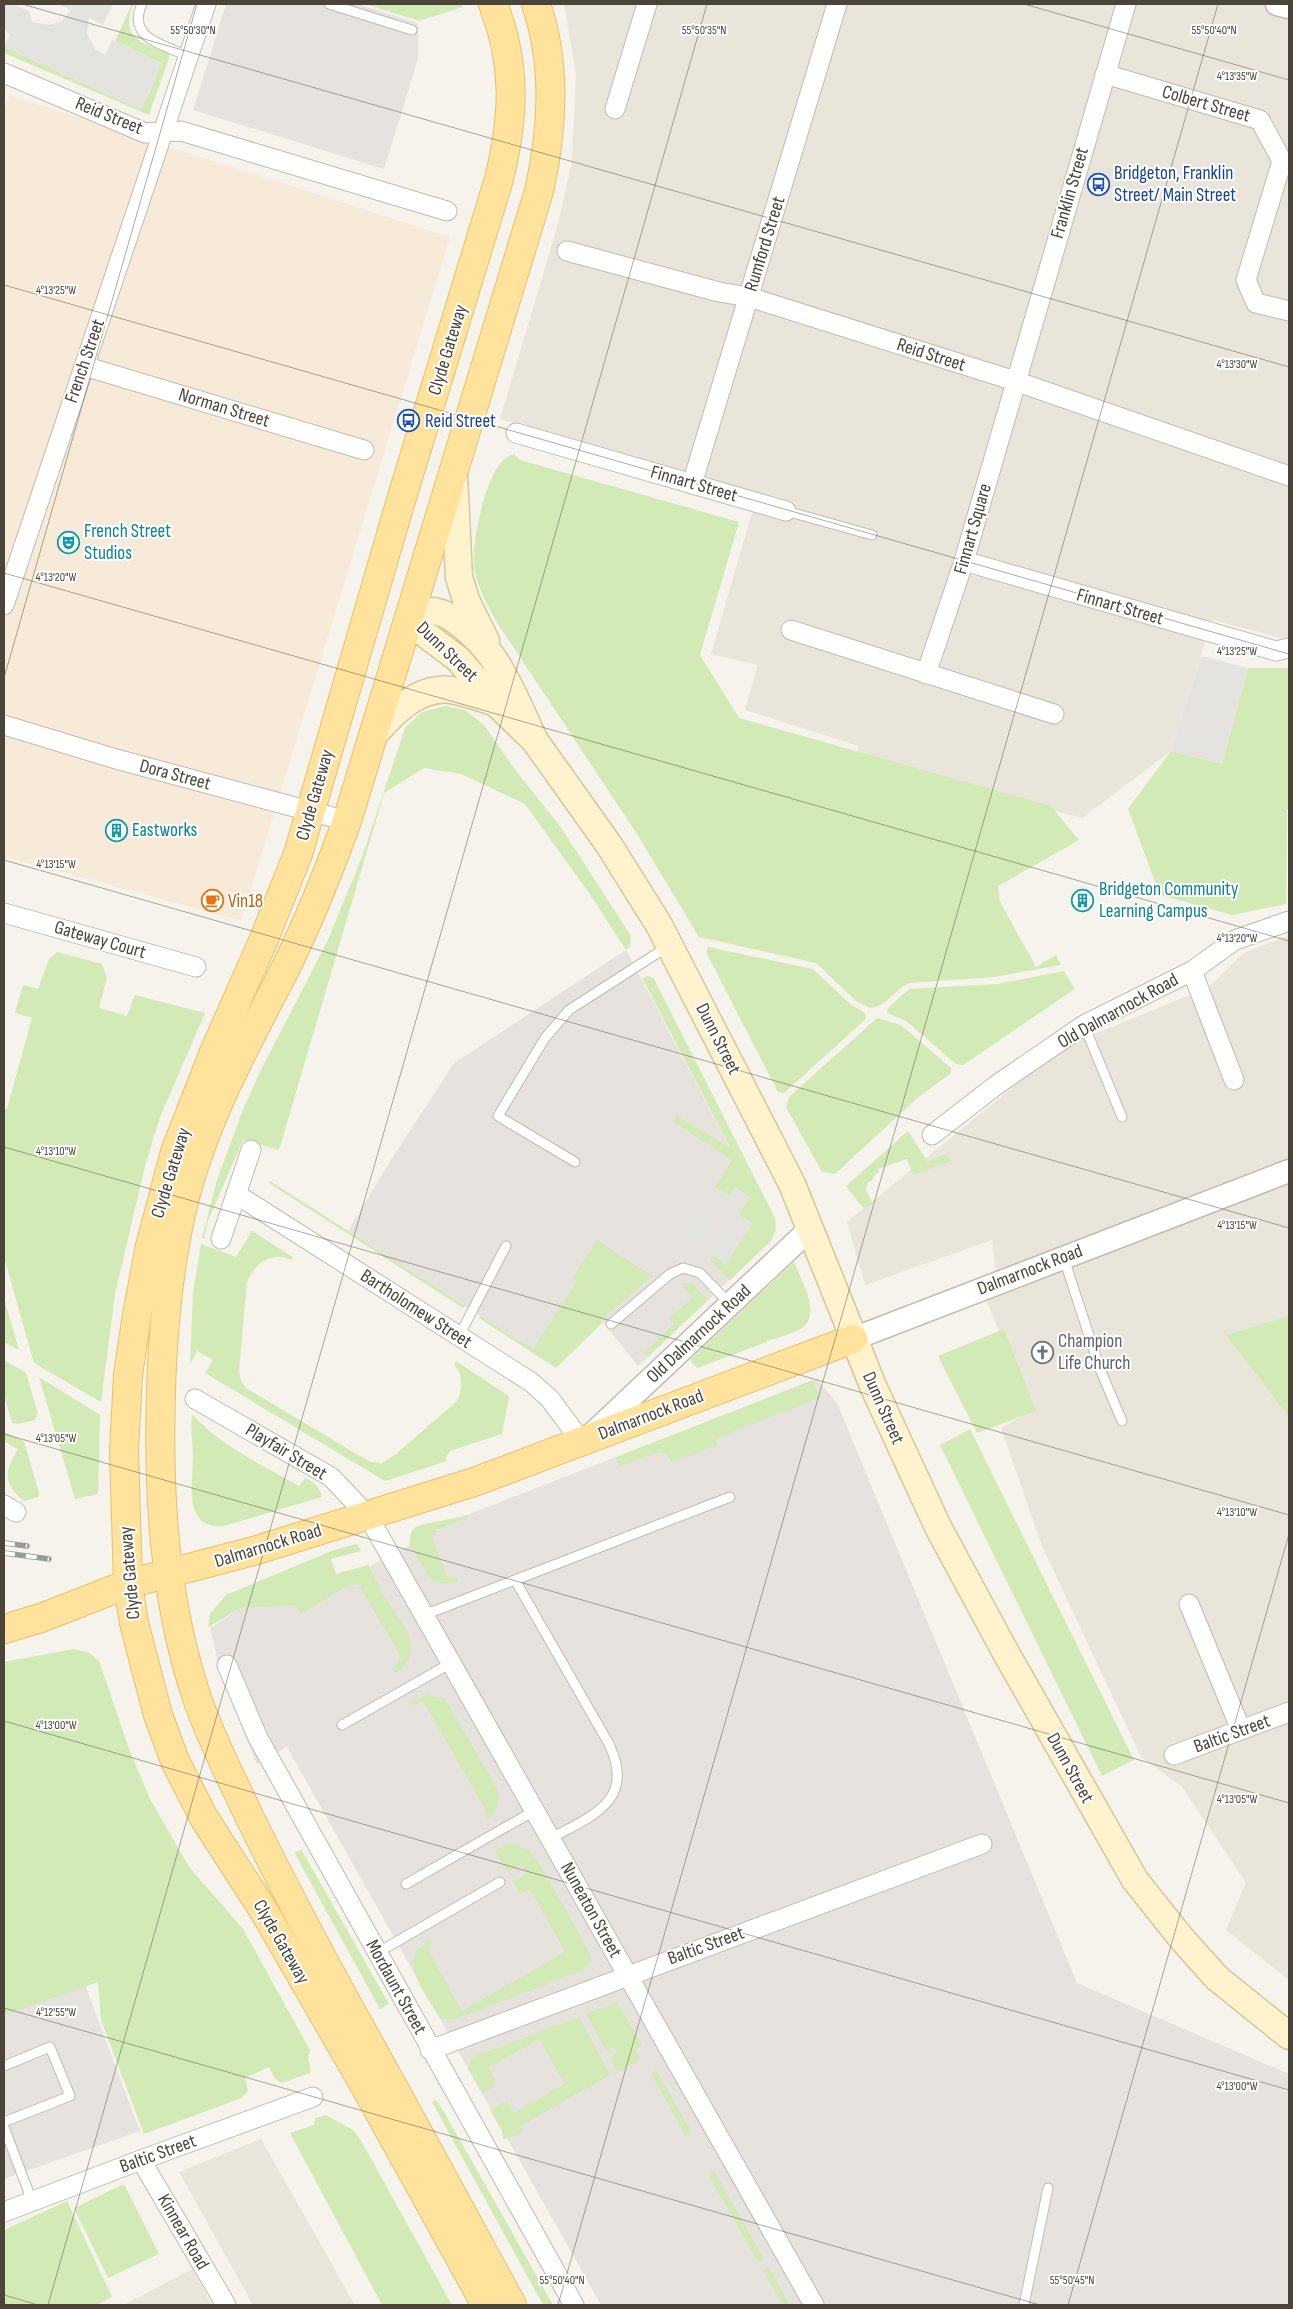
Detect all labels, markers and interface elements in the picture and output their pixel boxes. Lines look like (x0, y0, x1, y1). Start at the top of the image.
text: 55°50'30"N (170, 23, 216, 38)
text: 55°50'35"N (682, 23, 726, 38)
text: 55°50'40"N (1191, 23, 1237, 38)
text: 4°13'35"W (1217, 69, 1257, 84)
street label: Colbert Street (1159, 80, 1253, 128)
street label: Reid Street (72, 92, 146, 140)
street label: Franklin Street (1046, 145, 1094, 241)
place label: Bridgeton, Franklin Street/ Main Street (1114, 162, 1236, 207)
bus stop icon: Bridgeton, Franklin Street/ Main Street (1086, 172, 1110, 196)
street label: Rumford Street (740, 194, 790, 294)
text: 4°13'25"W (36, 283, 76, 298)
street label: Clyde Gateway (423, 301, 473, 398)
street label: French Street (60, 316, 110, 406)
street label: Reid Street (894, 333, 968, 377)
text: 4°13'30"W (1217, 357, 1258, 372)
street label: Norman Street (176, 383, 272, 433)
bus stop icon: Reid Street (397, 409, 421, 433)
place label: Reid Street (425, 410, 496, 433)
street label: Finnart Street (648, 461, 740, 507)
street label: Finnart Square (949, 481, 997, 577)
place label: French Street Studios (84, 520, 171, 565)
theatre icon: French Street Studios (56, 530, 80, 554)
text: 4°13'20"W (36, 570, 77, 585)
street label: Finnart Street (1074, 584, 1166, 630)
street label: Dunn Street (411, 617, 483, 687)
text: 4°13'25"W (1217, 644, 1257, 659)
street label: Clyde Gateway (291, 746, 339, 843)
street label: Dora Street (137, 754, 213, 796)
building icon: Eastworks (104, 818, 128, 842)
place label: Eastworks (132, 819, 197, 842)
text: 4°13'15"W (36, 857, 76, 872)
place label: Bridgeton Community Learning Campus (1099, 878, 1239, 923)
building icon: Bridgeton Community Learning Campus (1071, 888, 1095, 912)
cafe icon: Vin18 (200, 889, 224, 913)
place label: Vin18 (228, 890, 263, 913)
street label: Gateway Court (52, 916, 149, 964)
text: 4°13'20"W (1217, 931, 1258, 946)
street label: Old Dalmarnock Road (1054, 968, 1182, 1054)
street label: Dunn Street (690, 1000, 746, 1079)
street label: Clyde Gateway (146, 1124, 196, 1221)
text: 4°13'10"W (36, 1144, 76, 1159)
text: 4°13'15"W (1217, 1218, 1257, 1233)
street label: Dalmarnock Road (974, 1239, 1086, 1301)
street label: Bartholomew Street (356, 1264, 476, 1354)
street label: Old Dalmarnock Road (642, 1280, 756, 1388)
place label: Champion Life Church (1058, 1330, 1130, 1375)
church icon: Champion Life Church (1030, 1340, 1054, 1364)
street label: Dunn Street (857, 1368, 909, 1448)
street label: Dalmarnock Road (595, 1384, 707, 1446)
street label: Playfair Street (241, 1419, 331, 1485)
text: 4°13'05"W (36, 1431, 77, 1446)
text: 4°13'10"W (1217, 1505, 1257, 1520)
street label: Dalmarnock Road (212, 1519, 324, 1573)
street label: Clyde Gateway (114, 1525, 146, 1621)
street label: Baltic Street (1191, 1710, 1273, 1758)
text: 4°13'00"W (35, 1718, 77, 1733)
street label: Dunn Street (1041, 1729, 1099, 1807)
text: 4°13'05"W (1217, 1792, 1258, 1807)
street label: Nuneaton Street (555, 1858, 627, 1962)
street label: Clyde Gateway (248, 1896, 315, 1989)
street label: Baltic Street (665, 1922, 747, 1970)
street label: Mordaunt Street (361, 1936, 432, 2039)
text: 4°12'55"W (36, 2005, 76, 2020)
text: 4°13'00"W (1216, 2079, 1258, 2094)
street label: Baltic Street (117, 2130, 199, 2178)
street label: Kinnear Road (152, 2190, 214, 2274)
text: 55°50'40"N (539, 2273, 585, 2288)
text: 55°50'45"N (1050, 2273, 1094, 2288)

